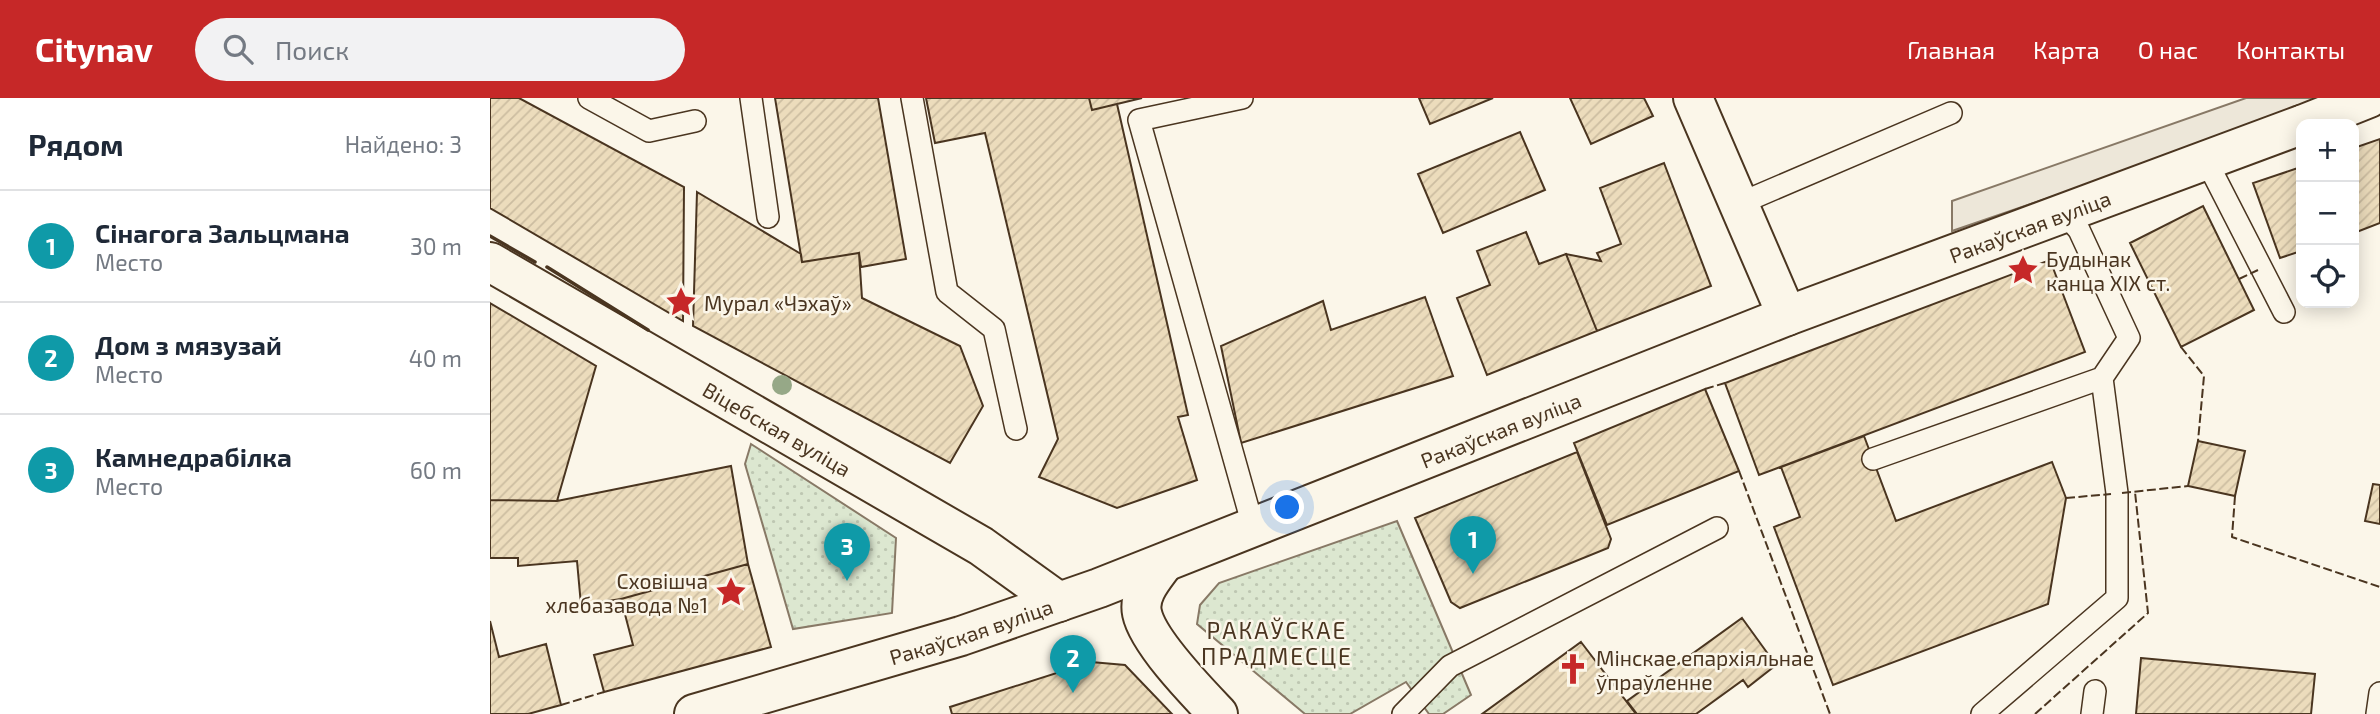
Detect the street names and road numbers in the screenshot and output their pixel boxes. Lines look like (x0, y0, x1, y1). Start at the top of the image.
street label: Ракаўская вуліца (1946, 184, 2114, 267)
street label: Віцебская вуліца (699, 376, 856, 481)
street label: Ракаўская вуліца (1417, 386, 1584, 472)
street label: Ракаўская вуліца (886, 593, 1056, 669)

